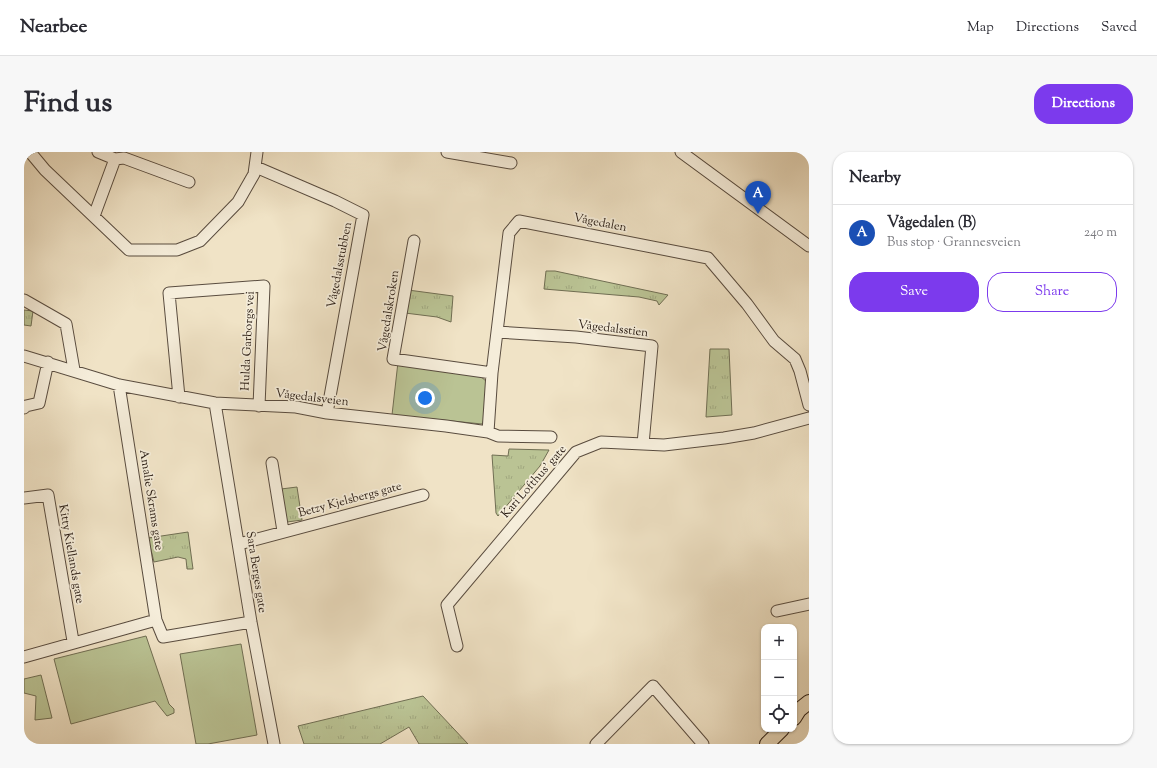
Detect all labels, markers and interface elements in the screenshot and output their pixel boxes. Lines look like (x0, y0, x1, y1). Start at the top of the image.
text: Nearbee (20, 14, 87, 41)
text: Map (967, 18, 994, 38)
text: Directions (1016, 18, 1079, 38)
text: Saved (1101, 18, 1137, 38)
text: Find us (24, 84, 112, 124)
button: Directions (1034, 84, 1133, 124)
text: Nearby (849, 166, 901, 190)
pin: A (745, 181, 771, 214)
street label: Vågedalen (572, 209, 628, 237)
text: Vågedalen (B) (887, 213, 976, 234)
street label: Vågedalsstubben (323, 220, 357, 310)
text: A (857, 224, 867, 242)
text: 240 m (1084, 224, 1117, 242)
text: Bus stop · Grannesveien (887, 234, 1021, 252)
street label: Vågedalskroken (374, 269, 404, 353)
button: Save (849, 272, 979, 312)
button: Share (987, 272, 1117, 312)
street label: Hulda Garborgs vei (236, 290, 260, 391)
street label: Vågedalsstien (577, 316, 649, 342)
street label: Vågedalsveien (274, 385, 350, 411)
your location (415, 388, 435, 408)
street label: Kari Lofthus' gate (497, 441, 571, 523)
street label: Amalie Skrams gate (134, 448, 168, 552)
street label: Betzy Kjelsbergs gate (296, 477, 404, 522)
street label: Kitty Kiellands gate (53, 503, 89, 605)
street label: Sara Berges gate (241, 530, 271, 614)
map controls (761, 624, 797, 732)
button: + (761, 624, 797, 660)
button: − (761, 660, 797, 696)
button: locate (761, 696, 797, 732)

